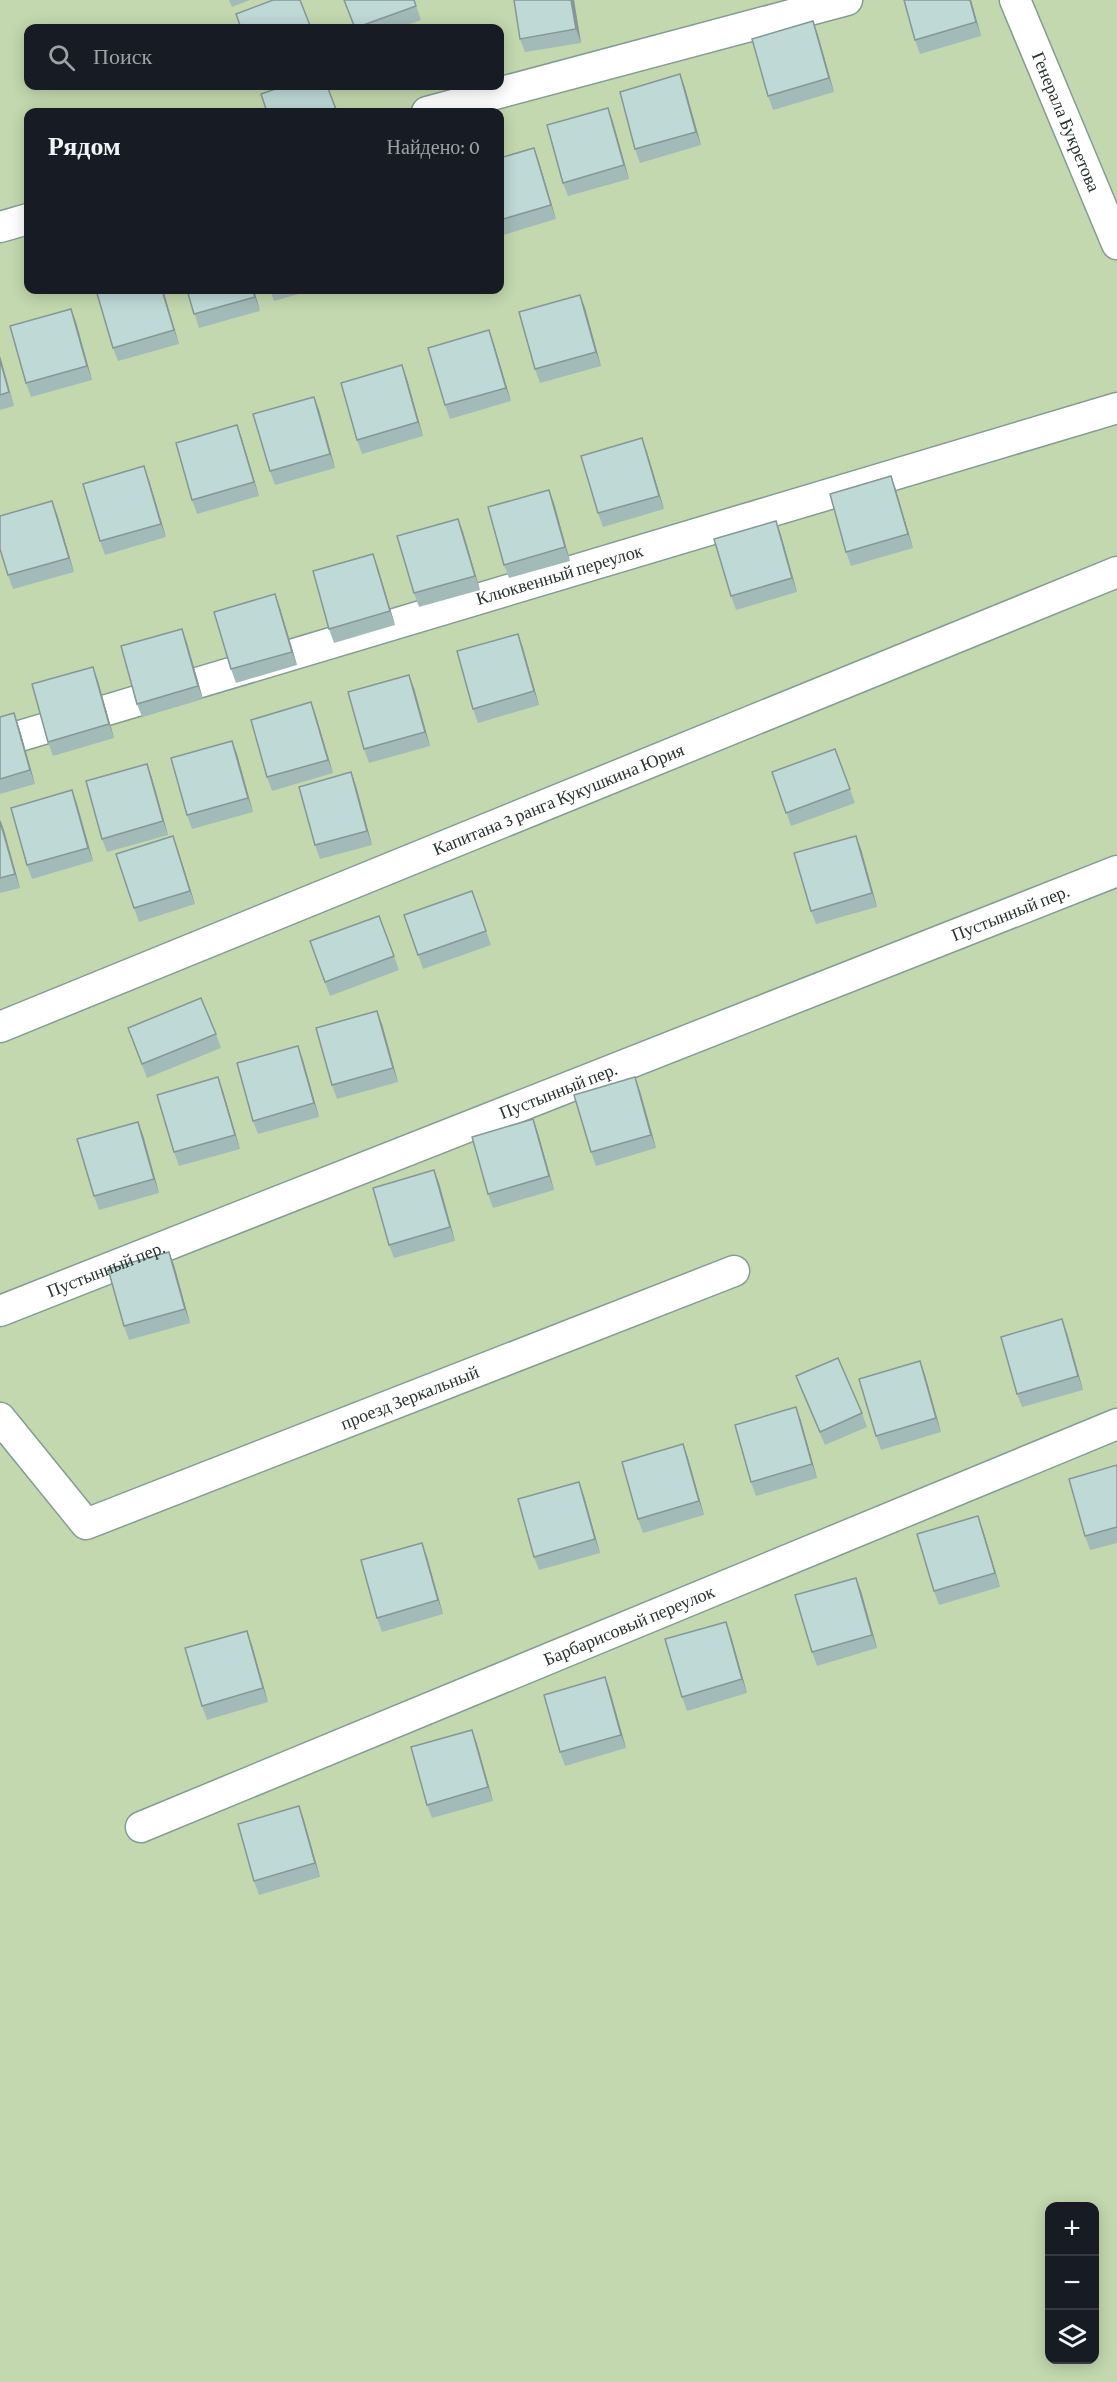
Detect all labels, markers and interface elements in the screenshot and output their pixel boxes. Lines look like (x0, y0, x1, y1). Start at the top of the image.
search box (24, 24, 504, 90)
icon: search (45, 41, 78, 74)
text: Поиск (93, 44, 152, 69)
street label: Генерала Букретова (1028, 49, 1104, 195)
text: Рядом (48, 132, 121, 161)
text: Найдено: 0 (387, 136, 480, 158)
street label: Клюквенный переулок (474, 540, 646, 609)
street label: Капитана 3 ранга Кукушкина Юрия (430, 739, 687, 860)
street label: Пустынный пер. (949, 881, 1072, 945)
street label: Пустынный пер. (496, 1059, 620, 1123)
street label: Пустынный пер. (44, 1237, 168, 1301)
street label: проезд Зеркальный (338, 1361, 482, 1434)
street label: Барбарисовый переулок (541, 1581, 718, 1670)
map controls (1045, 2202, 1099, 2364)
button: + (1045, 2202, 1099, 2256)
button: − (1045, 2256, 1099, 2310)
button: layers (1045, 2310, 1099, 2364)

